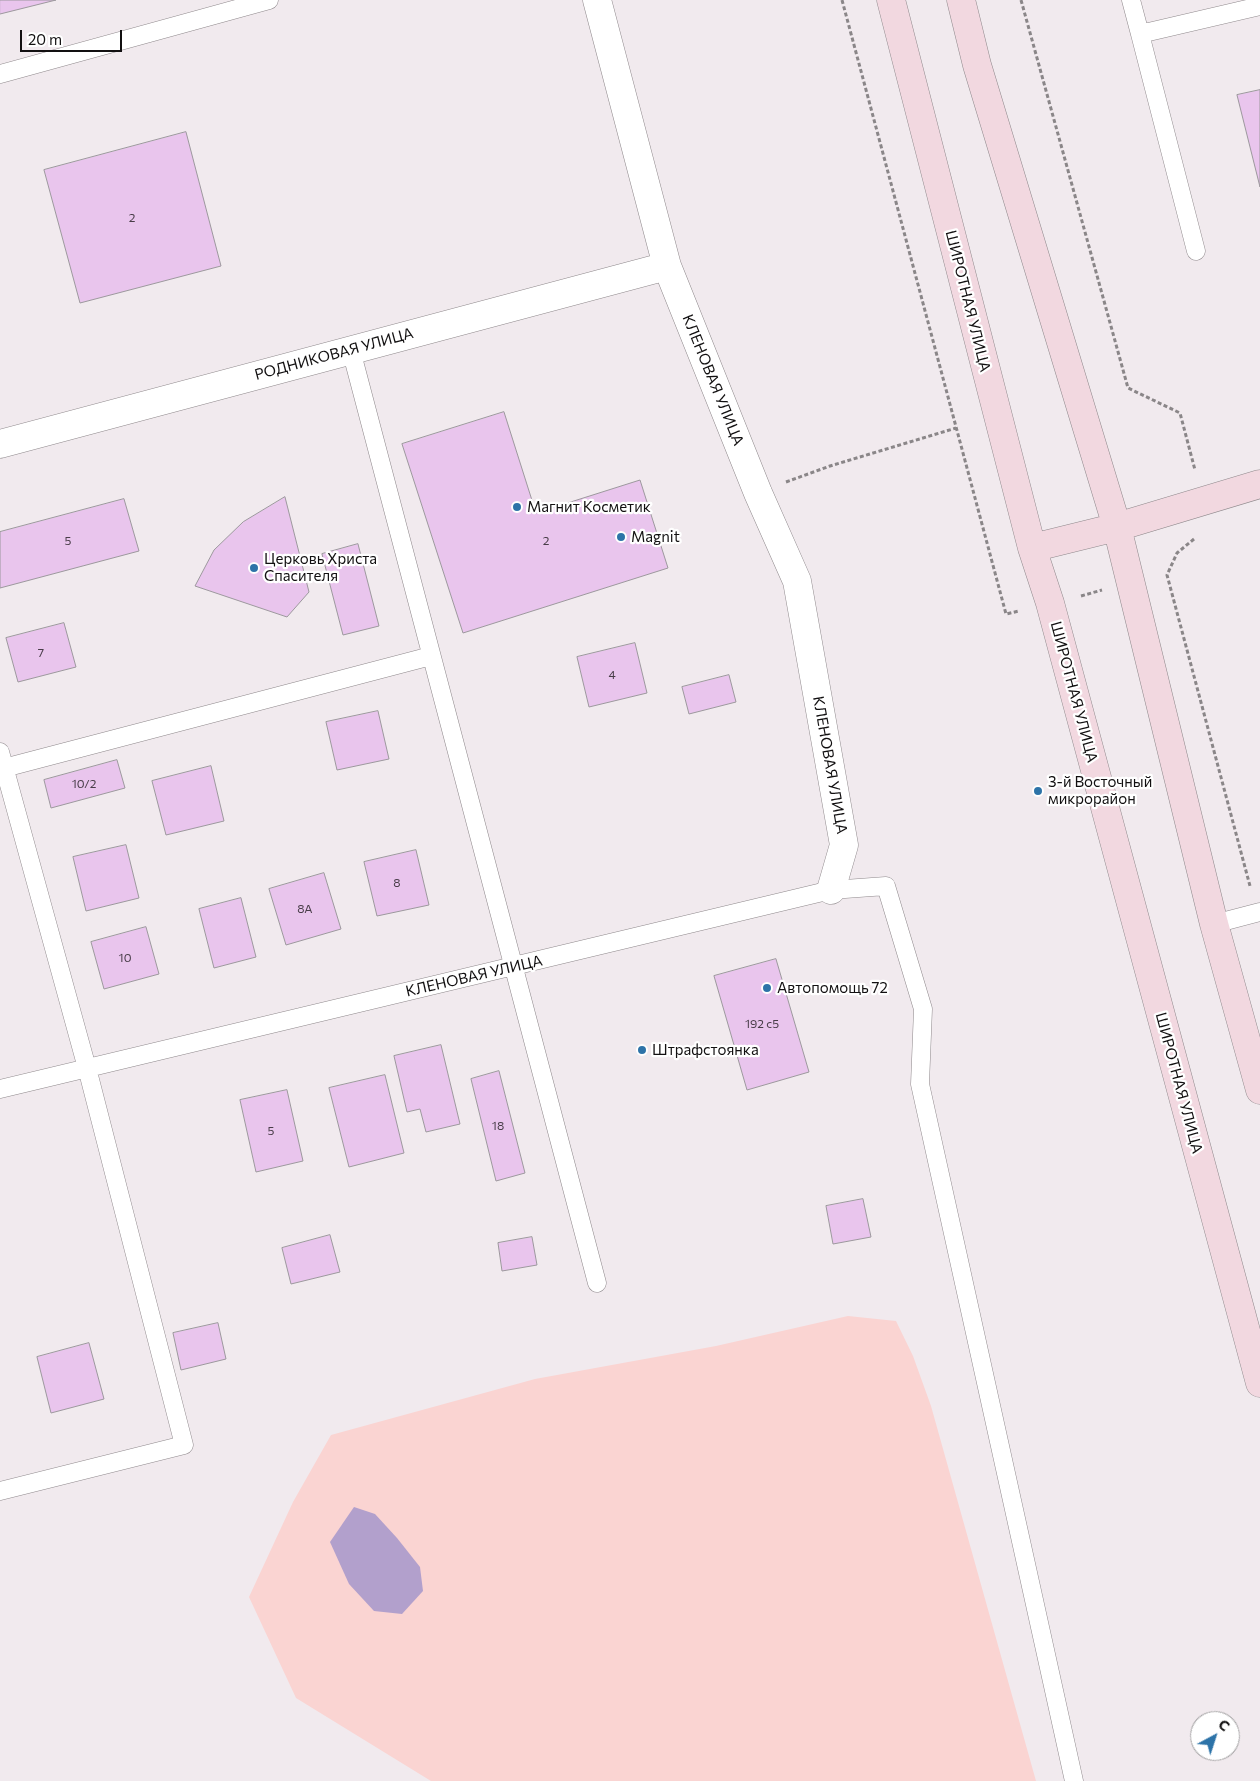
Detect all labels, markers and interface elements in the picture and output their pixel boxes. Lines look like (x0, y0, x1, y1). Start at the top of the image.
scale bar (22, 20, 125, 52)
text: 20 m (28, 30, 62, 48)
house number: 2 (129, 211, 135, 225)
street label: ШИРОТНАЯ УЛИЦА (942, 228, 994, 374)
street label: КЛЕНОВАЯ УЛИЦА (678, 312, 748, 448)
street label: РОДНИКОВАЯ УЛИЦА (253, 324, 415, 384)
place label: Магнит Косметик (527, 498, 651, 516)
marker: Магнит Косметик (511, 501, 523, 513)
place label: Magnit (631, 528, 680, 546)
marker: Magnit (615, 531, 627, 543)
house number: 5 (65, 534, 71, 548)
house number: 2 (543, 534, 549, 548)
place label: Церковь Христа Спасителя (264, 550, 377, 585)
marker: Церковь Христа Спасителя (248, 562, 260, 574)
street label: ШИРОТНАЯ УЛИЦА (1046, 619, 1102, 765)
house number: 7 (38, 646, 44, 660)
house number: 4 (608, 668, 616, 682)
street label: КЛЕНОВАЯ УЛИЦА (809, 695, 851, 835)
place label: 3-й Восточный микрорайон (1048, 773, 1152, 808)
house number: 10/2 (72, 777, 96, 791)
marker: 3-й Восточный микрорайон (1032, 785, 1044, 797)
house number: 8 (393, 876, 401, 890)
house number: 8А (297, 902, 313, 916)
house number: 10 (119, 951, 131, 965)
street label: КЛЕНОВАЯ УЛИЦА (404, 952, 544, 1000)
place label: Автопомощь 72 (777, 979, 888, 997)
marker: Автопомощь 72 (761, 982, 773, 994)
street label: ШИРОТНАЯ УЛИЦА (1151, 1010, 1207, 1156)
house number: 192 с5 (745, 1017, 779, 1031)
place label: Штрафстоянка (652, 1041, 759, 1059)
marker: Штрафстоянка (636, 1044, 648, 1056)
house number: 18 (492, 1119, 504, 1133)
house number: 5 (268, 1124, 274, 1138)
north arrow (1190, 1711, 1240, 1761)
text: С (1215, 1715, 1233, 1734)

